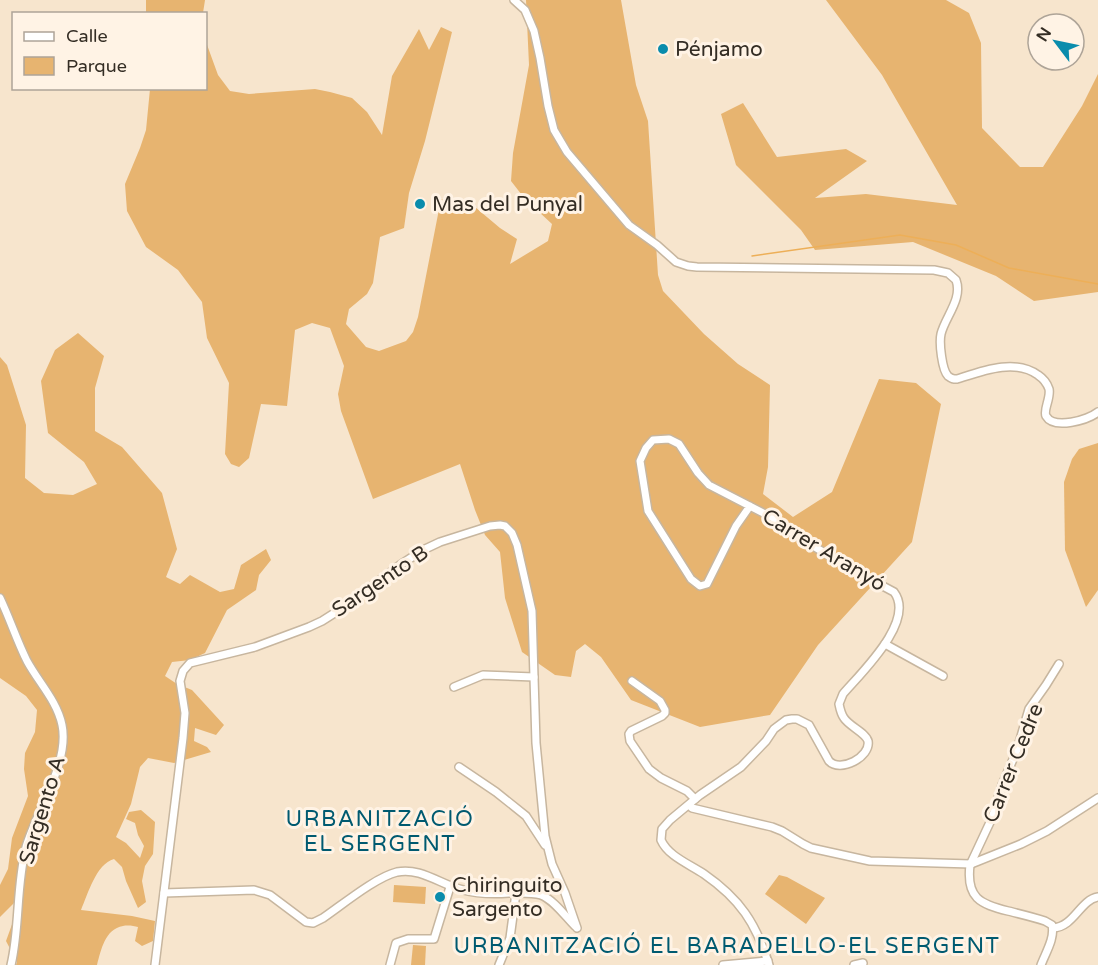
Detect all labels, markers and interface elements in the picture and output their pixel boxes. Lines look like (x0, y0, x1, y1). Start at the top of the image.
legend (12, 12, 207, 90)
north arrow (1026, 12, 1086, 72)
text: N (1032, 24, 1056, 45)
text: Calle (66, 25, 108, 47)
place label: Pénjamo (675, 37, 763, 62)
marker: Pénjamo (656, 42, 670, 56)
text: Parque (66, 55, 127, 77)
place label: Mas del Punyal (432, 192, 583, 217)
marker: Mas del Punyal (413, 197, 427, 211)
street label: Carrer Aranyó (758, 504, 890, 597)
street label: Sargento B (327, 540, 433, 623)
street label: Carrer Cedre (978, 700, 1049, 827)
street label: Sargento A (14, 753, 71, 867)
district label: URBANITZACIÓ EL SERGENT (286, 805, 474, 857)
place label: Chiringuito Sargento (452, 873, 563, 922)
marker: Chiringuito Sargento (433, 890, 447, 904)
district label: URBANITZACIÓ EL BARADELLO-EL SERGENT (454, 932, 1000, 959)

